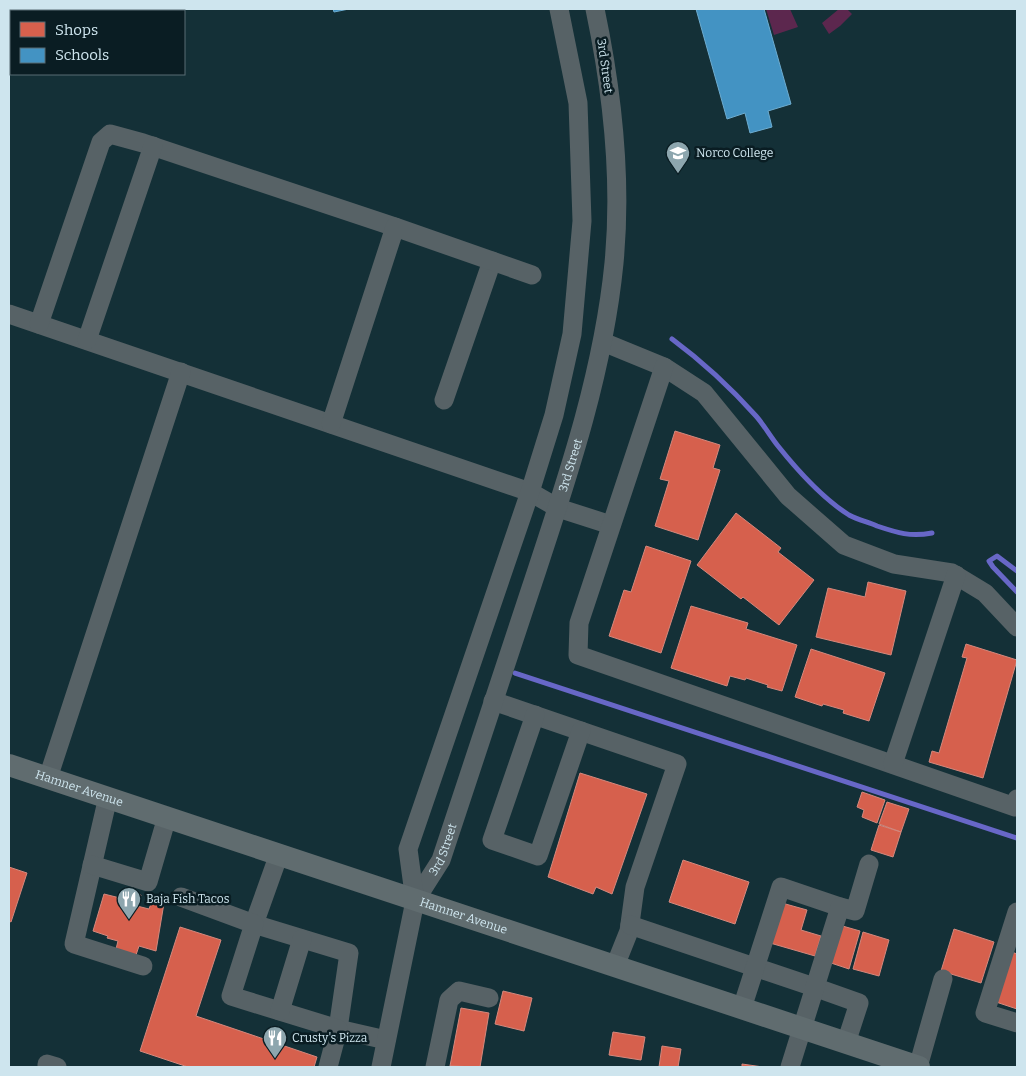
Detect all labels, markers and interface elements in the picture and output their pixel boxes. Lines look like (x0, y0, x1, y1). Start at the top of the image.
legend (10, 10, 185, 75)
text: Shops (55, 21, 98, 39)
street label: 3rd Street (594, 38, 616, 95)
text: Schools (55, 46, 109, 64)
school or university icon: Norco College (665, 140, 691, 174)
place label: Norco College (696, 146, 773, 160)
street label: 3rd Street (556, 436, 585, 494)
street label: Hamner Avenue (34, 767, 125, 809)
street label: 3rd Street (426, 821, 460, 878)
restaurant icon: Baja Fish Tacos (116, 886, 142, 920)
place label: Baja Fish Tacos (146, 892, 230, 906)
street label: Hamner Avenue (418, 895, 509, 937)
restaurant icon: Crusty's Pizza (262, 1025, 288, 1059)
place label: Crusty's Pizza (292, 1031, 368, 1045)

